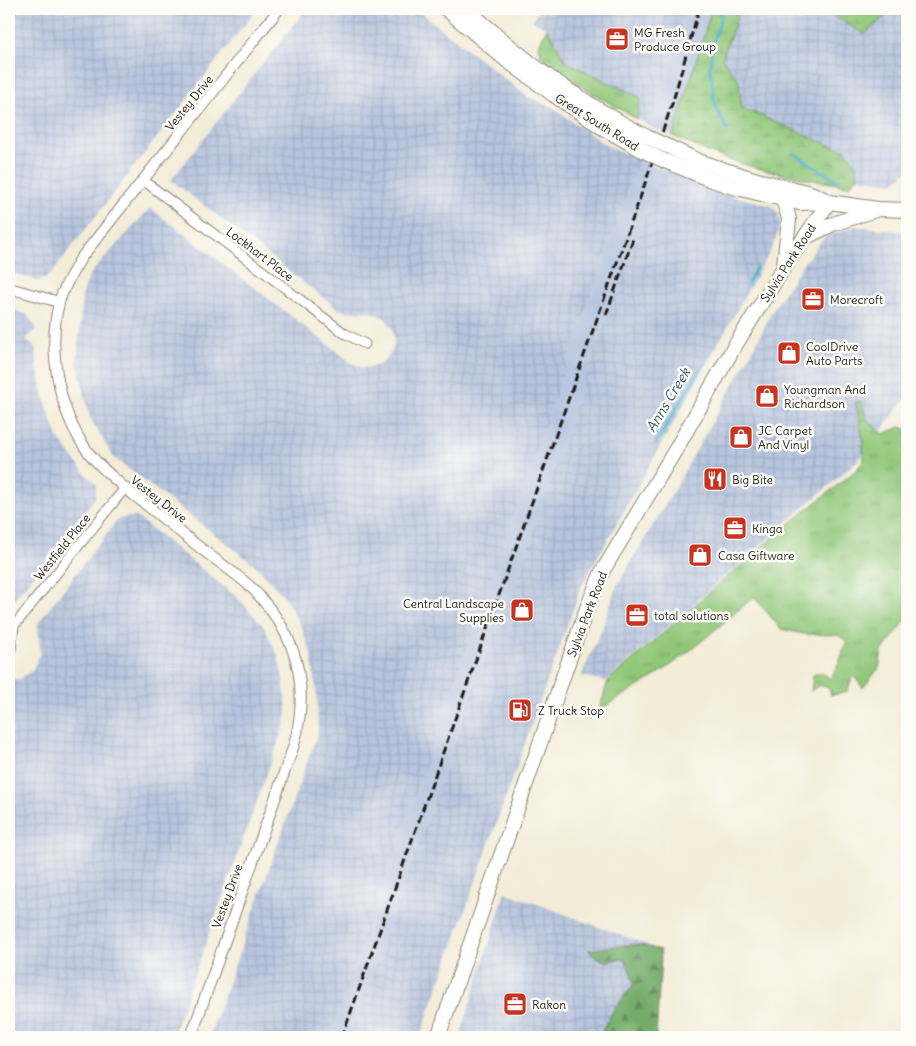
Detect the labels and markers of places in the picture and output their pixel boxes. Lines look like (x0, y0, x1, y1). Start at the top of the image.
place label: MG Fresh Produce Group (634, 25, 716, 54)
office icon: MG Fresh Produce Group (604, 26, 630, 52)
office icon: Morecroft (800, 286, 826, 312)
place label: Morecroft (830, 292, 883, 307)
place label: CoolDrive Auto Parts (806, 339, 863, 368)
shop icon: CoolDrive Auto Parts (776, 340, 802, 366)
place label: Youngman And Richardson (784, 382, 866, 411)
shop icon: Youngman And Richardson (754, 383, 780, 409)
place label: JC Carpet And Vinyl (758, 423, 812, 452)
shop icon: JC Carpet And Vinyl (728, 424, 754, 450)
restaurant icon: Big Bite (702, 466, 728, 492)
place label: Big Bite (732, 472, 773, 487)
office icon: Kinga (722, 515, 748, 541)
place label: Kinga (752, 521, 783, 536)
shop icon: Casa Giftware (687, 542, 713, 568)
place label: Casa Giftware (718, 548, 794, 563)
place label: Central Landscape Supplies (403, 596, 504, 625)
shop icon: Central Landscape Supplies (509, 597, 535, 623)
office icon: total solutions (624, 602, 650, 628)
place label: total solutions (654, 608, 729, 623)
fuel station icon: Z Truck Stop (507, 697, 533, 723)
place label: Z Truck Stop (538, 703, 604, 718)
office icon: Rakon (502, 991, 528, 1017)
place label: Rakon (532, 997, 566, 1012)

